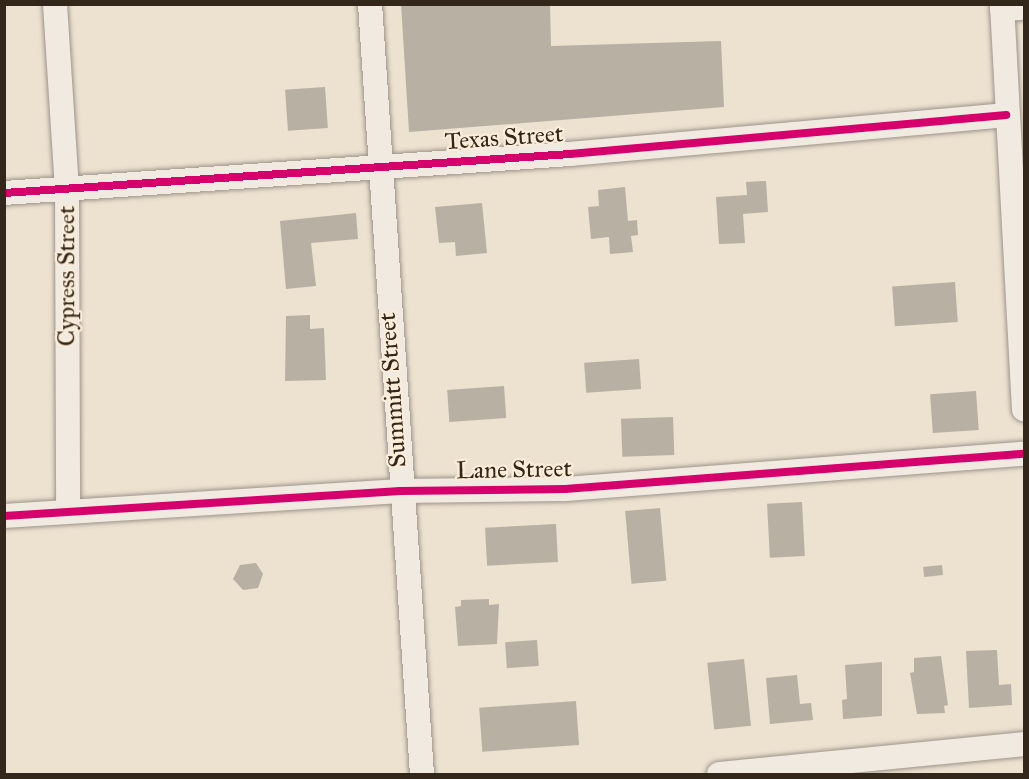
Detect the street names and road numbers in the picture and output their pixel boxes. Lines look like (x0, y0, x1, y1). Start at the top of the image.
street label: Texas Street (444, 119, 564, 157)
street label: Cypress Street (53, 206, 81, 346)
street label: Summitt Street (373, 312, 413, 468)
street label: Lane Street (456, 455, 572, 485)

